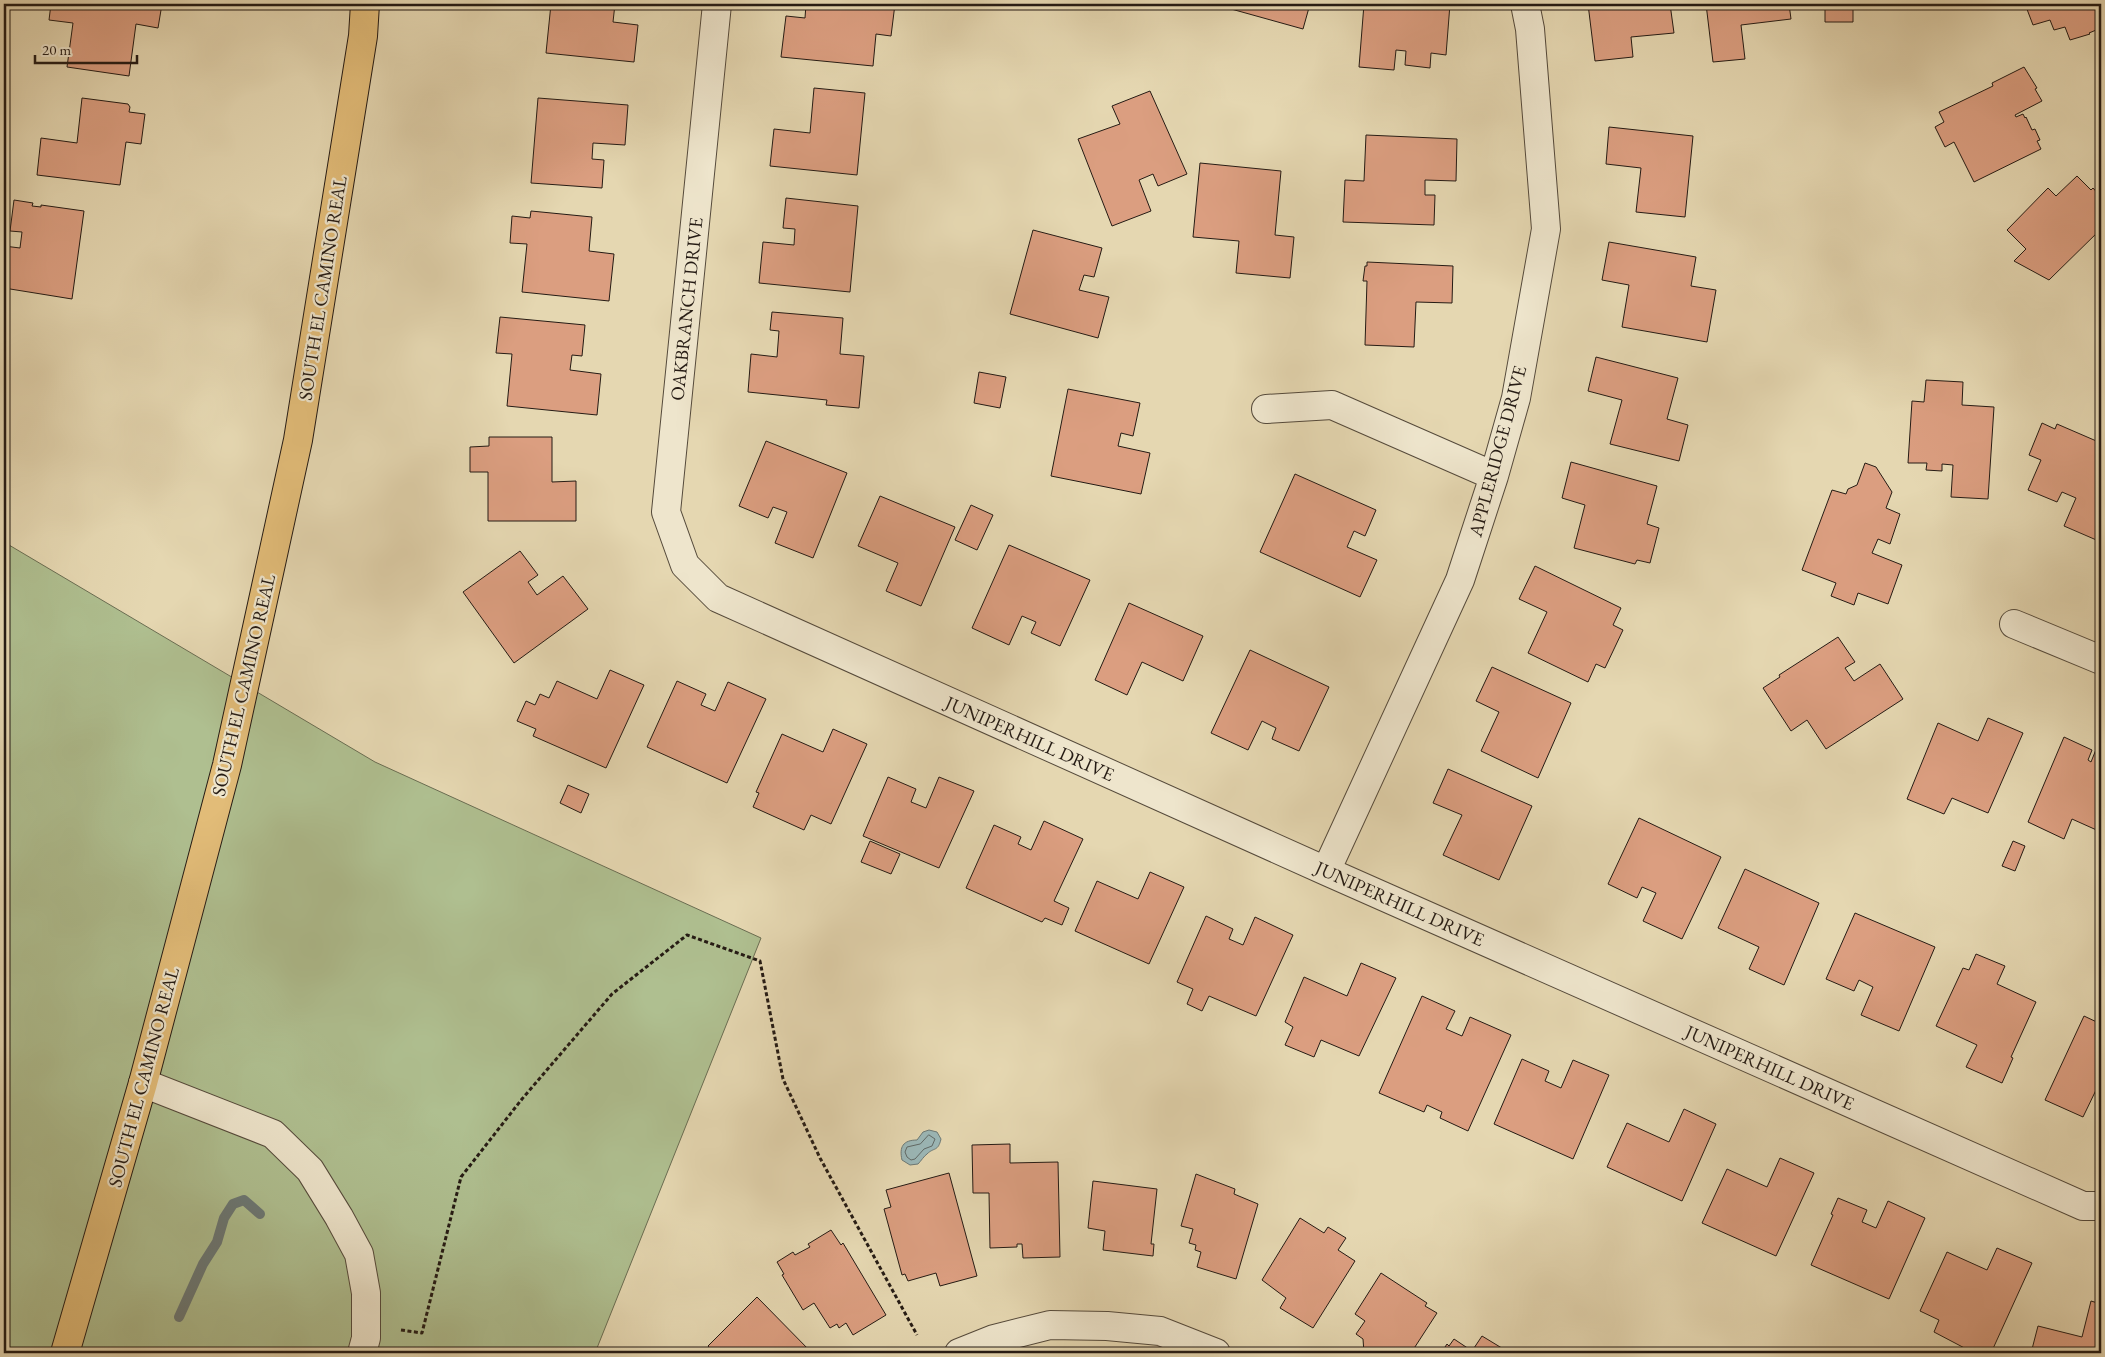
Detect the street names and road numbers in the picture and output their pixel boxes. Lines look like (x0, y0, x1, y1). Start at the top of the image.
street label: SOUTH EL CAMINO REAL (292, 174, 353, 402)
street label: OAKBRANCH DRIVE (664, 216, 709, 402)
street label: APPLERIDGE DRIVE (1462, 362, 1532, 541)
street label: SOUTH EL CAMINO REAL (206, 572, 281, 799)
street label: JUNIPERHILL DRIVE (940, 689, 1118, 787)
street label: JUNIPERHILL DRIVE (1310, 854, 1488, 952)
street label: SOUTH EL CAMINO REAL (102, 964, 185, 1190)
street label: JUNIPERHILL DRIVE (1680, 1018, 1858, 1116)

